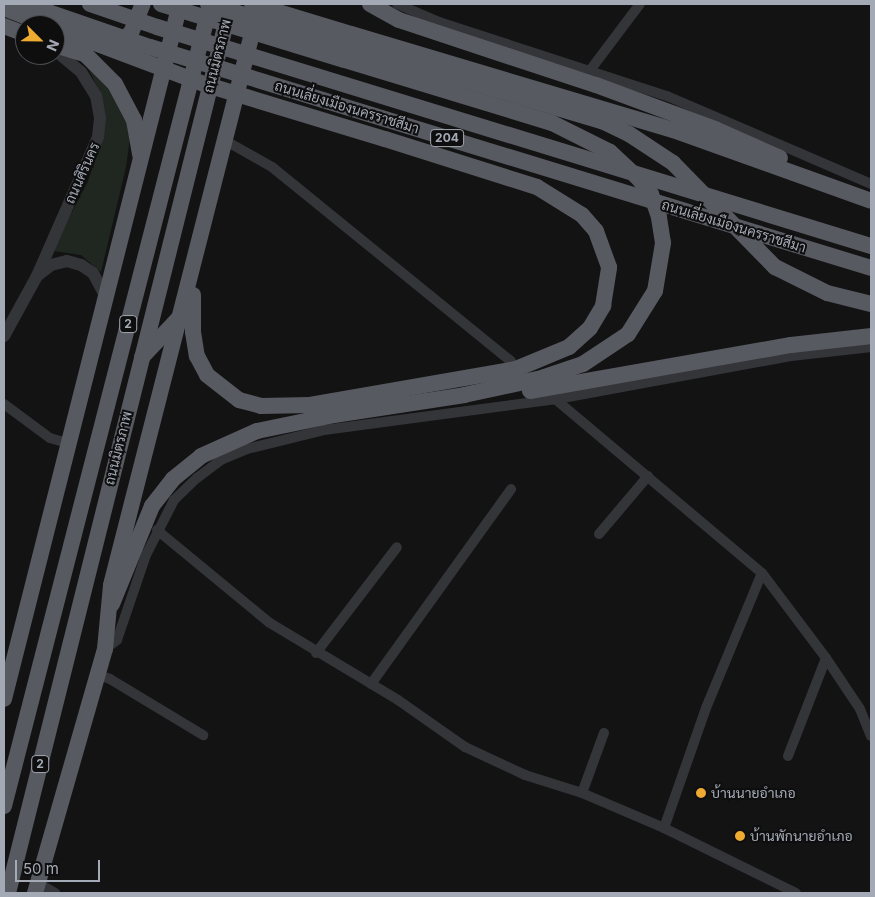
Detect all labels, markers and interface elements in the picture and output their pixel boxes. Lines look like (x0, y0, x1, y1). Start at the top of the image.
north arrow (15, 15, 65, 65)
street label: ถนนมิตรภาพ (200, 17, 234, 95)
text: N (43, 37, 63, 54)
street label: ถนนเลี่ยงเมืองนครราชสีมา (273, 77, 421, 137)
road number: 204 (430, 128, 464, 148)
street label: ถนนศิรินคร (61, 140, 103, 206)
street label: ถนนเลี่ยงเมืองนครราชสีมา (660, 196, 808, 256)
road number: 2 (118, 314, 138, 334)
street label: ถนนมิตรภาพ (101, 409, 135, 487)
road number: 2 (30, 754, 50, 774)
place label: บ้านนายอำเภอ (711, 785, 796, 801)
marker: บ้านนายอำเภอ (695, 787, 707, 799)
place label: บ้านพักนายอำเภอ (750, 828, 853, 844)
marker: บ้านพักนายอำเภอ (734, 830, 746, 842)
scale bar (18, 850, 102, 882)
text: 50 m (23, 859, 59, 878)

